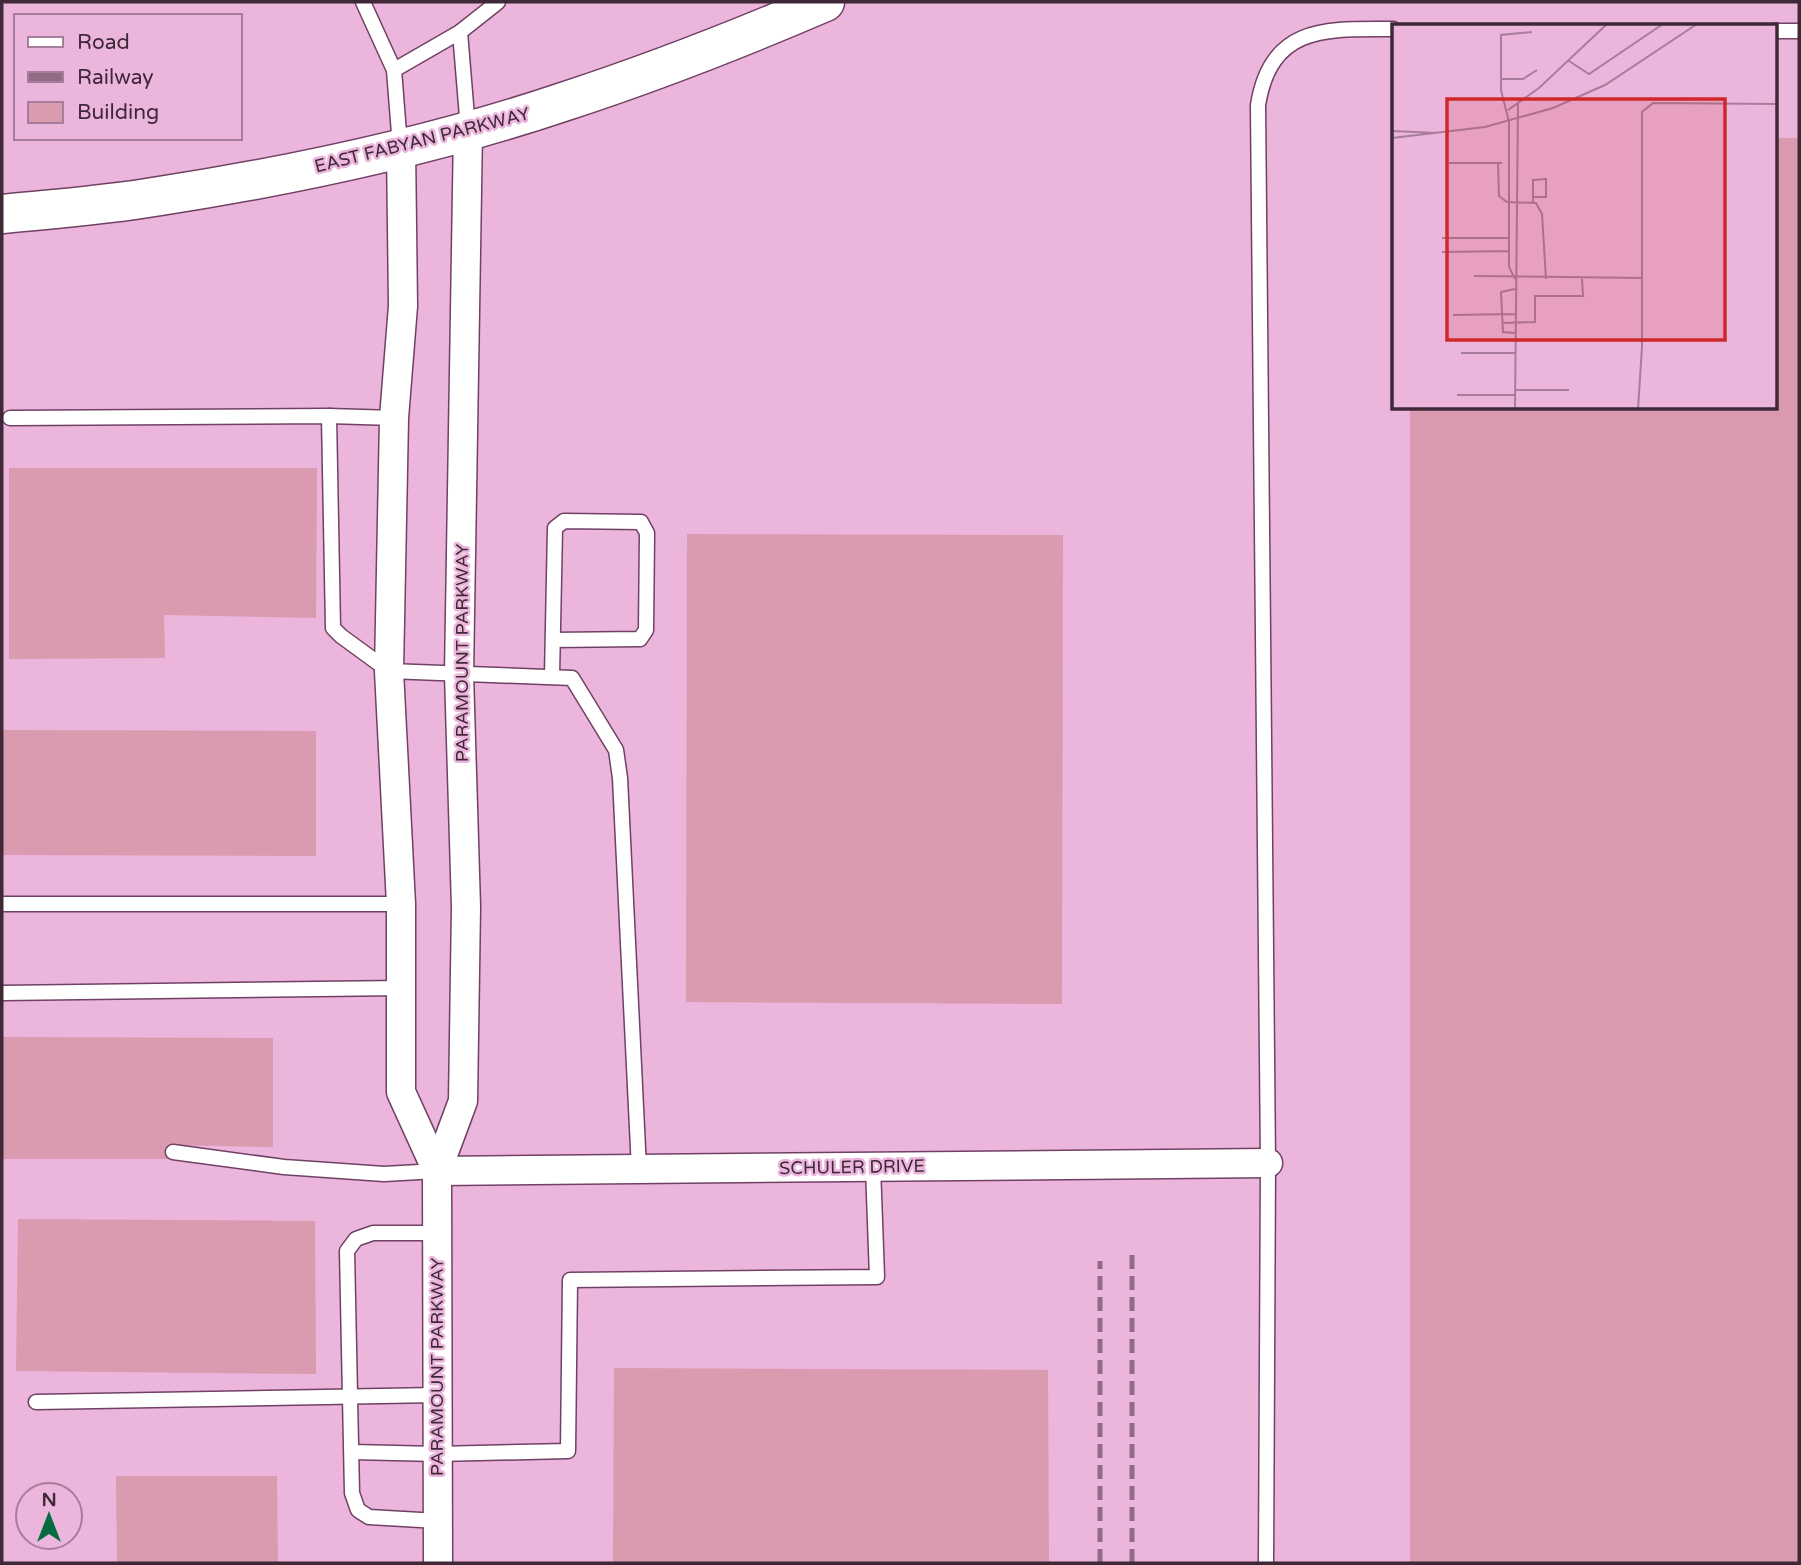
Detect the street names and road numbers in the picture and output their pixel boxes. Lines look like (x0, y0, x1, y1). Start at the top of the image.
street label: EAST FABYAN PARKWAY (312, 102, 532, 177)
street label: PARAMOUNT PARKWAY (451, 543, 473, 762)
street label: SCHULER DRIVE (779, 1155, 925, 1179)
street label: PARAMOUNT PARKWAY (426, 1257, 448, 1476)

